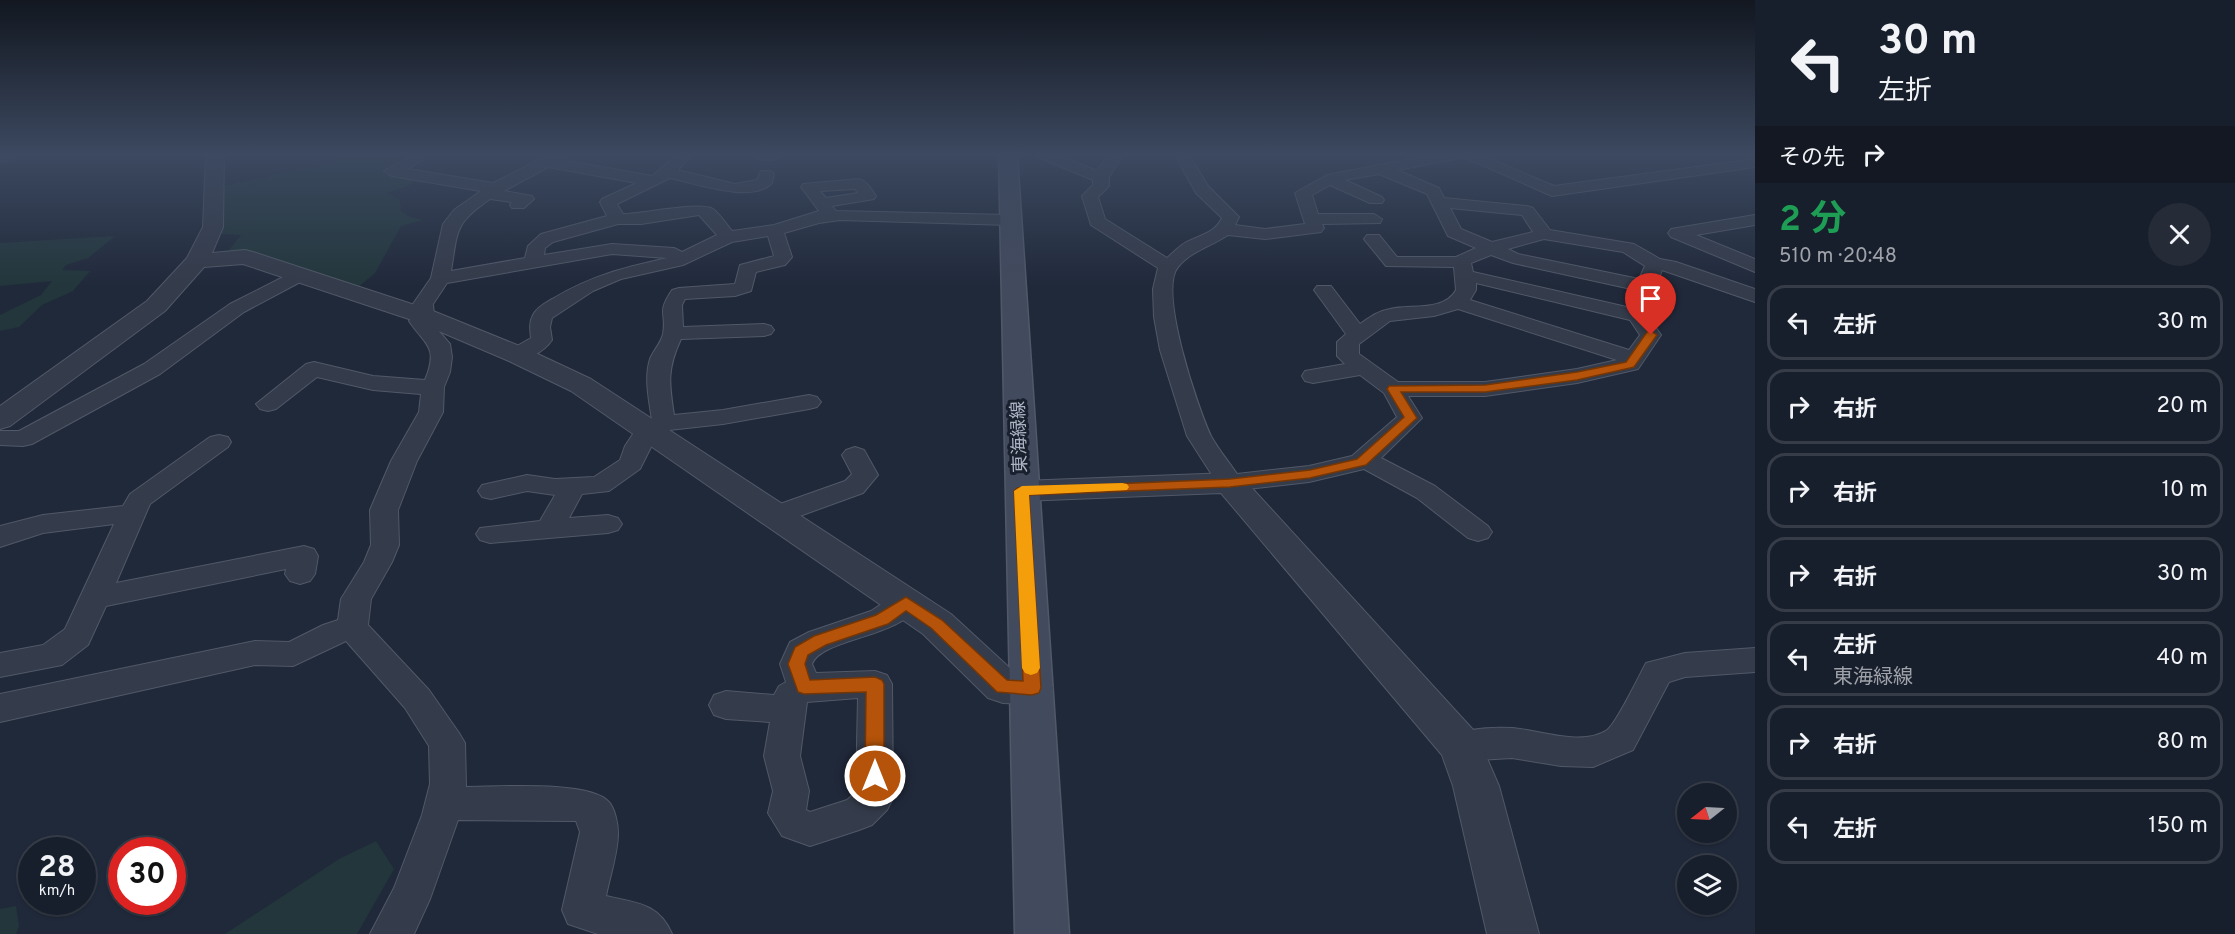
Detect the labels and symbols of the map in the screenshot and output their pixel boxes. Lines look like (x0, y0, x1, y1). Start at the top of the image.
pin (1625, 273, 1676, 335)
street label: 東海緑線 (1008, 401, 1033, 473)
position arrow (843, 744, 907, 808)
north arrow (1677, 783, 1737, 843)
speed limit sign: 30 (108, 837, 186, 915)

